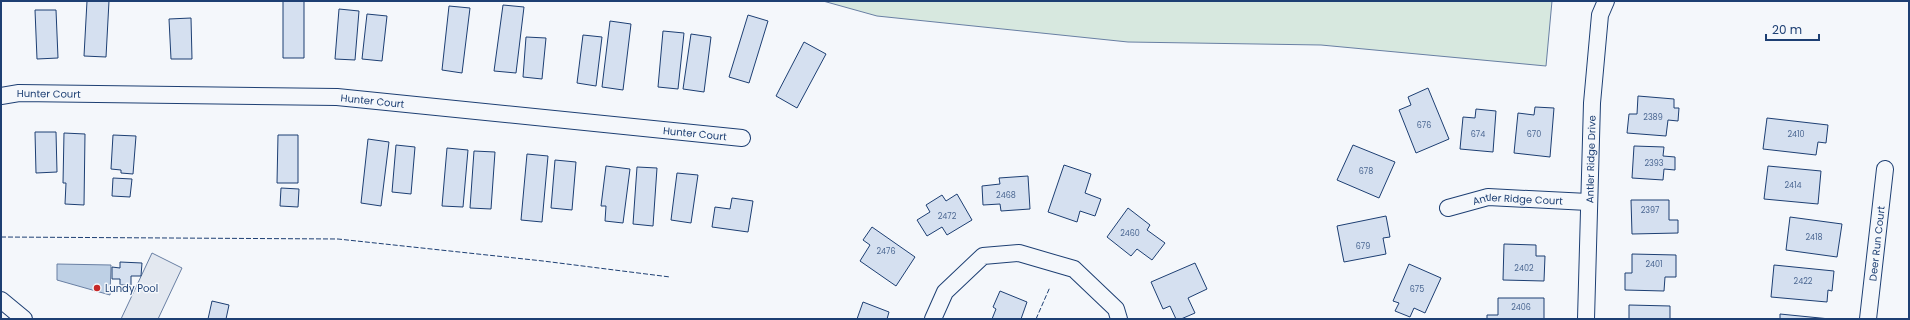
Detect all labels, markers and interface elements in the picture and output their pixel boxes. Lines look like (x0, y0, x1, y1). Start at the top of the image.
scale bar (1766, 16, 1819, 42)
text: 20 m (1772, 21, 1802, 38)
street label: Hunter Court (17, 86, 81, 102)
street label: Hunter Court (340, 90, 405, 112)
house number: 2389 (1643, 112, 1663, 123)
street label: Antler Ridge Drive (1582, 115, 1600, 203)
house number: 676 (1417, 120, 1431, 131)
street label: Hunter Court (662, 123, 728, 144)
house number: 674 (1471, 129, 1485, 140)
house number: 670 (1527, 129, 1541, 140)
house number: 2410 (1787, 129, 1805, 140)
house number: 2393 (1644, 158, 1664, 169)
house number: 678 (1359, 166, 1373, 177)
house number: 2414 (1784, 180, 1802, 191)
house number: 2468 (996, 190, 1016, 201)
street label: Antler Ridge Court (1471, 190, 1564, 209)
house number: 2397 (1641, 205, 1660, 216)
street label: Deer Run Court (1865, 205, 1889, 282)
house number: 2472 (938, 211, 957, 222)
house number: 2460 (1120, 228, 1140, 239)
house number: 2418 (1805, 232, 1823, 243)
house number: 679 (1356, 241, 1370, 252)
house number: 2476 (876, 246, 896, 257)
house number: 2401 (1645, 259, 1663, 270)
house number: 2402 (1514, 263, 1534, 274)
house number: 2422 (1794, 276, 1813, 287)
place label: Lundy Pool (105, 281, 158, 296)
marker: Lundy Pool (92, 283, 102, 293)
house number: 675 (1410, 284, 1424, 295)
house number: 2406 (1511, 302, 1531, 313)

